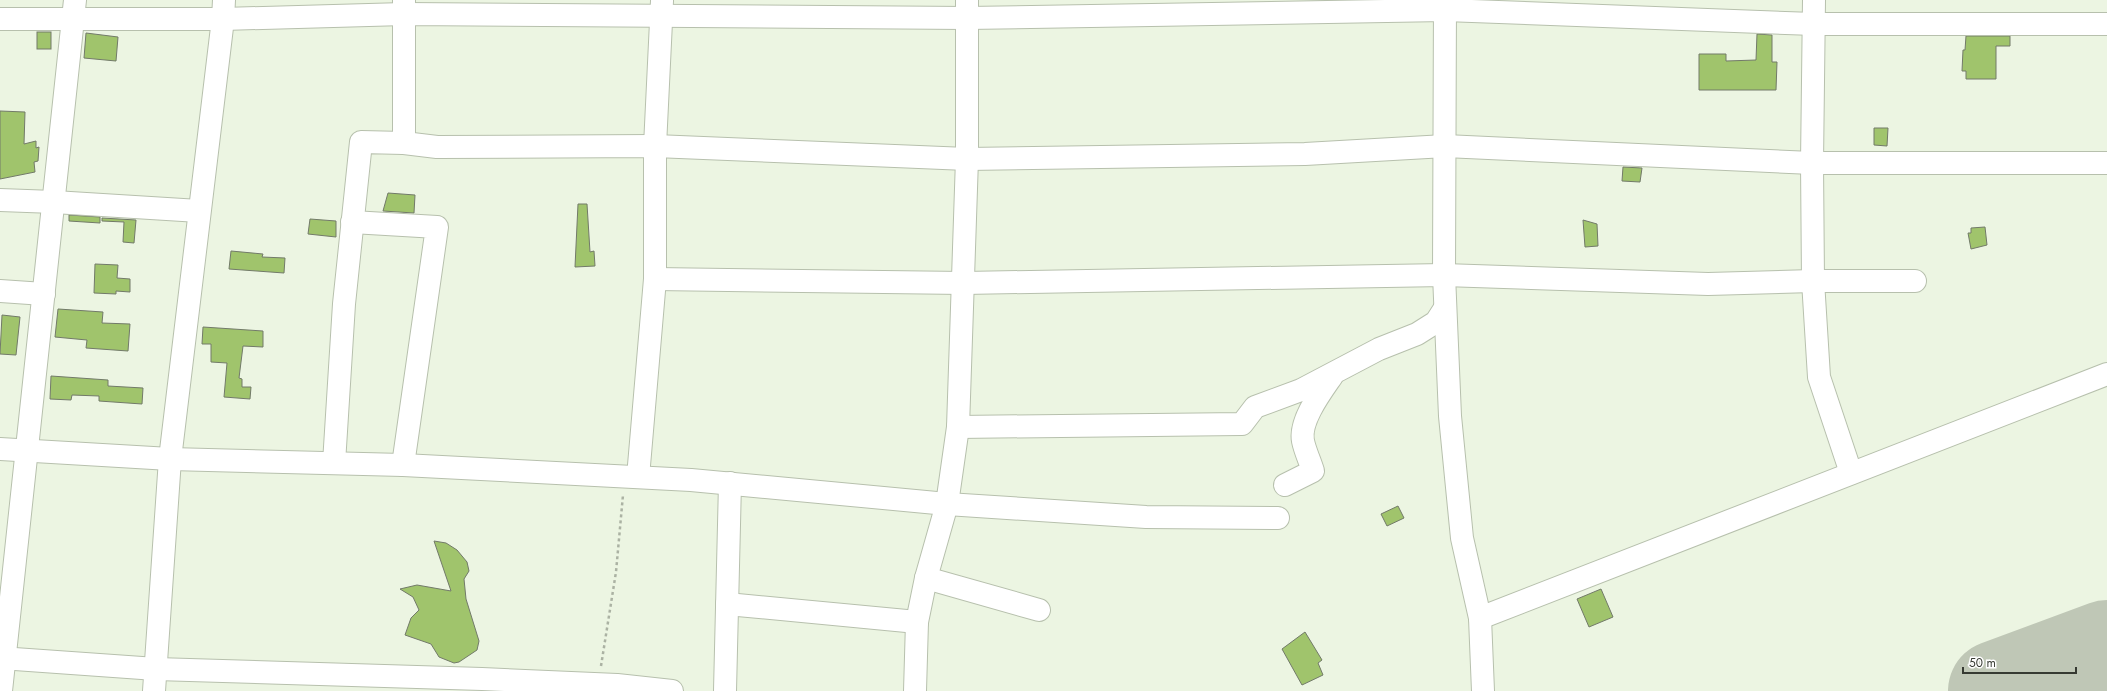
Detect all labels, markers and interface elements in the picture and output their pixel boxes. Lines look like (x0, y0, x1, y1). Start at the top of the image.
scale bar (1963, 649, 2076, 675)
text: 50 m (1969, 654, 1996, 672)

